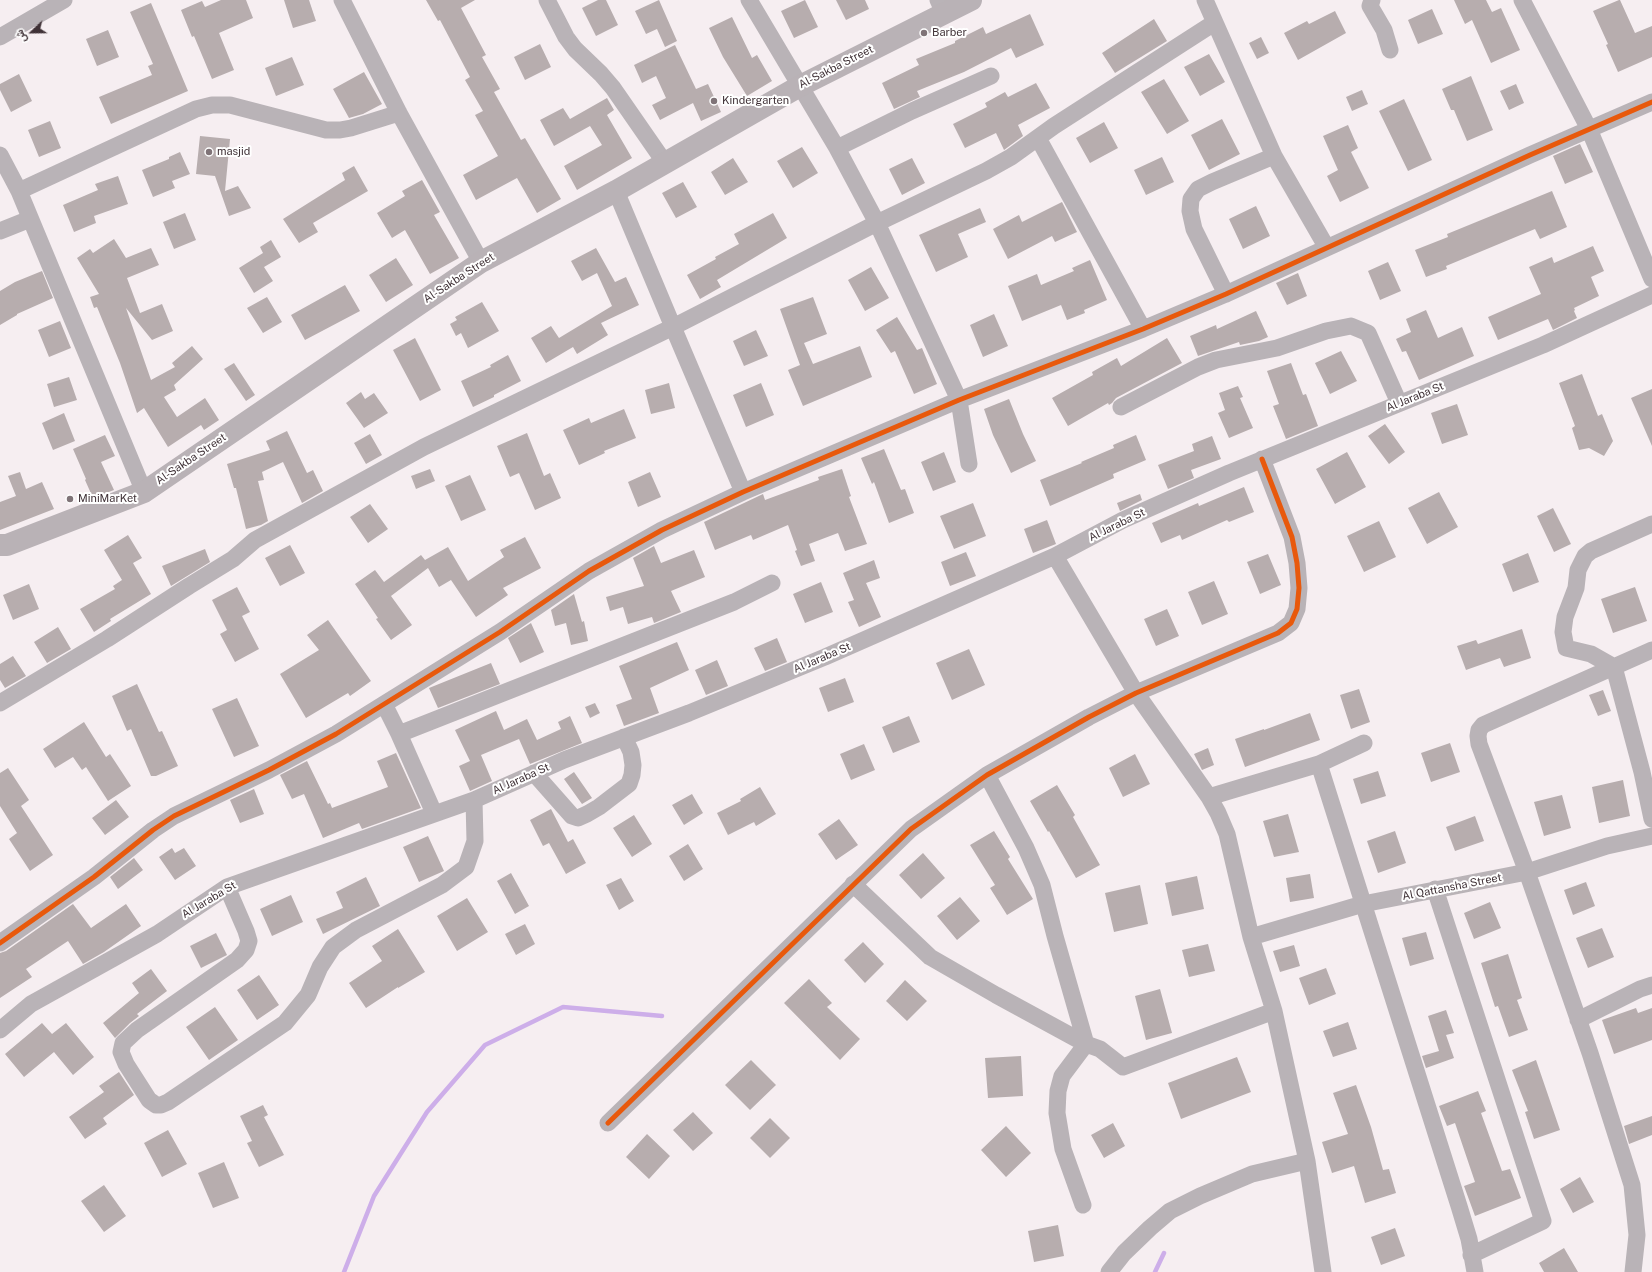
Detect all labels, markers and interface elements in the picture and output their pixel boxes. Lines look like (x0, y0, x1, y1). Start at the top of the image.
north arrow (12, 12, 52, 52)
place label: Barber (932, 26, 967, 40)
text: ش (13, 28, 29, 45)
marker: Barber (919, 28, 929, 38)
street label: Al-Sakba Street (797, 43, 875, 91)
place label: Kindergarten (722, 94, 789, 108)
marker: Kindergarten (709, 96, 719, 106)
place label: masjid (217, 145, 250, 159)
marker: masjid (204, 147, 214, 157)
street label: Al-Sakba Street (421, 250, 497, 306)
street label: Al Jaraba St (1384, 379, 1446, 415)
street label: Al-Sakba Street (153, 431, 229, 487)
place label: MiniMarKet (78, 492, 137, 506)
marker: MiniMarKet (65, 494, 75, 504)
street label: Al Jaraba St (1087, 506, 1147, 544)
street label: Al Jaraba St (791, 640, 853, 676)
street label: Al Jaraba St (490, 761, 552, 797)
street label: Al Qattansha Street (1401, 871, 1503, 903)
street label: Al Jaraba St (179, 879, 239, 921)

